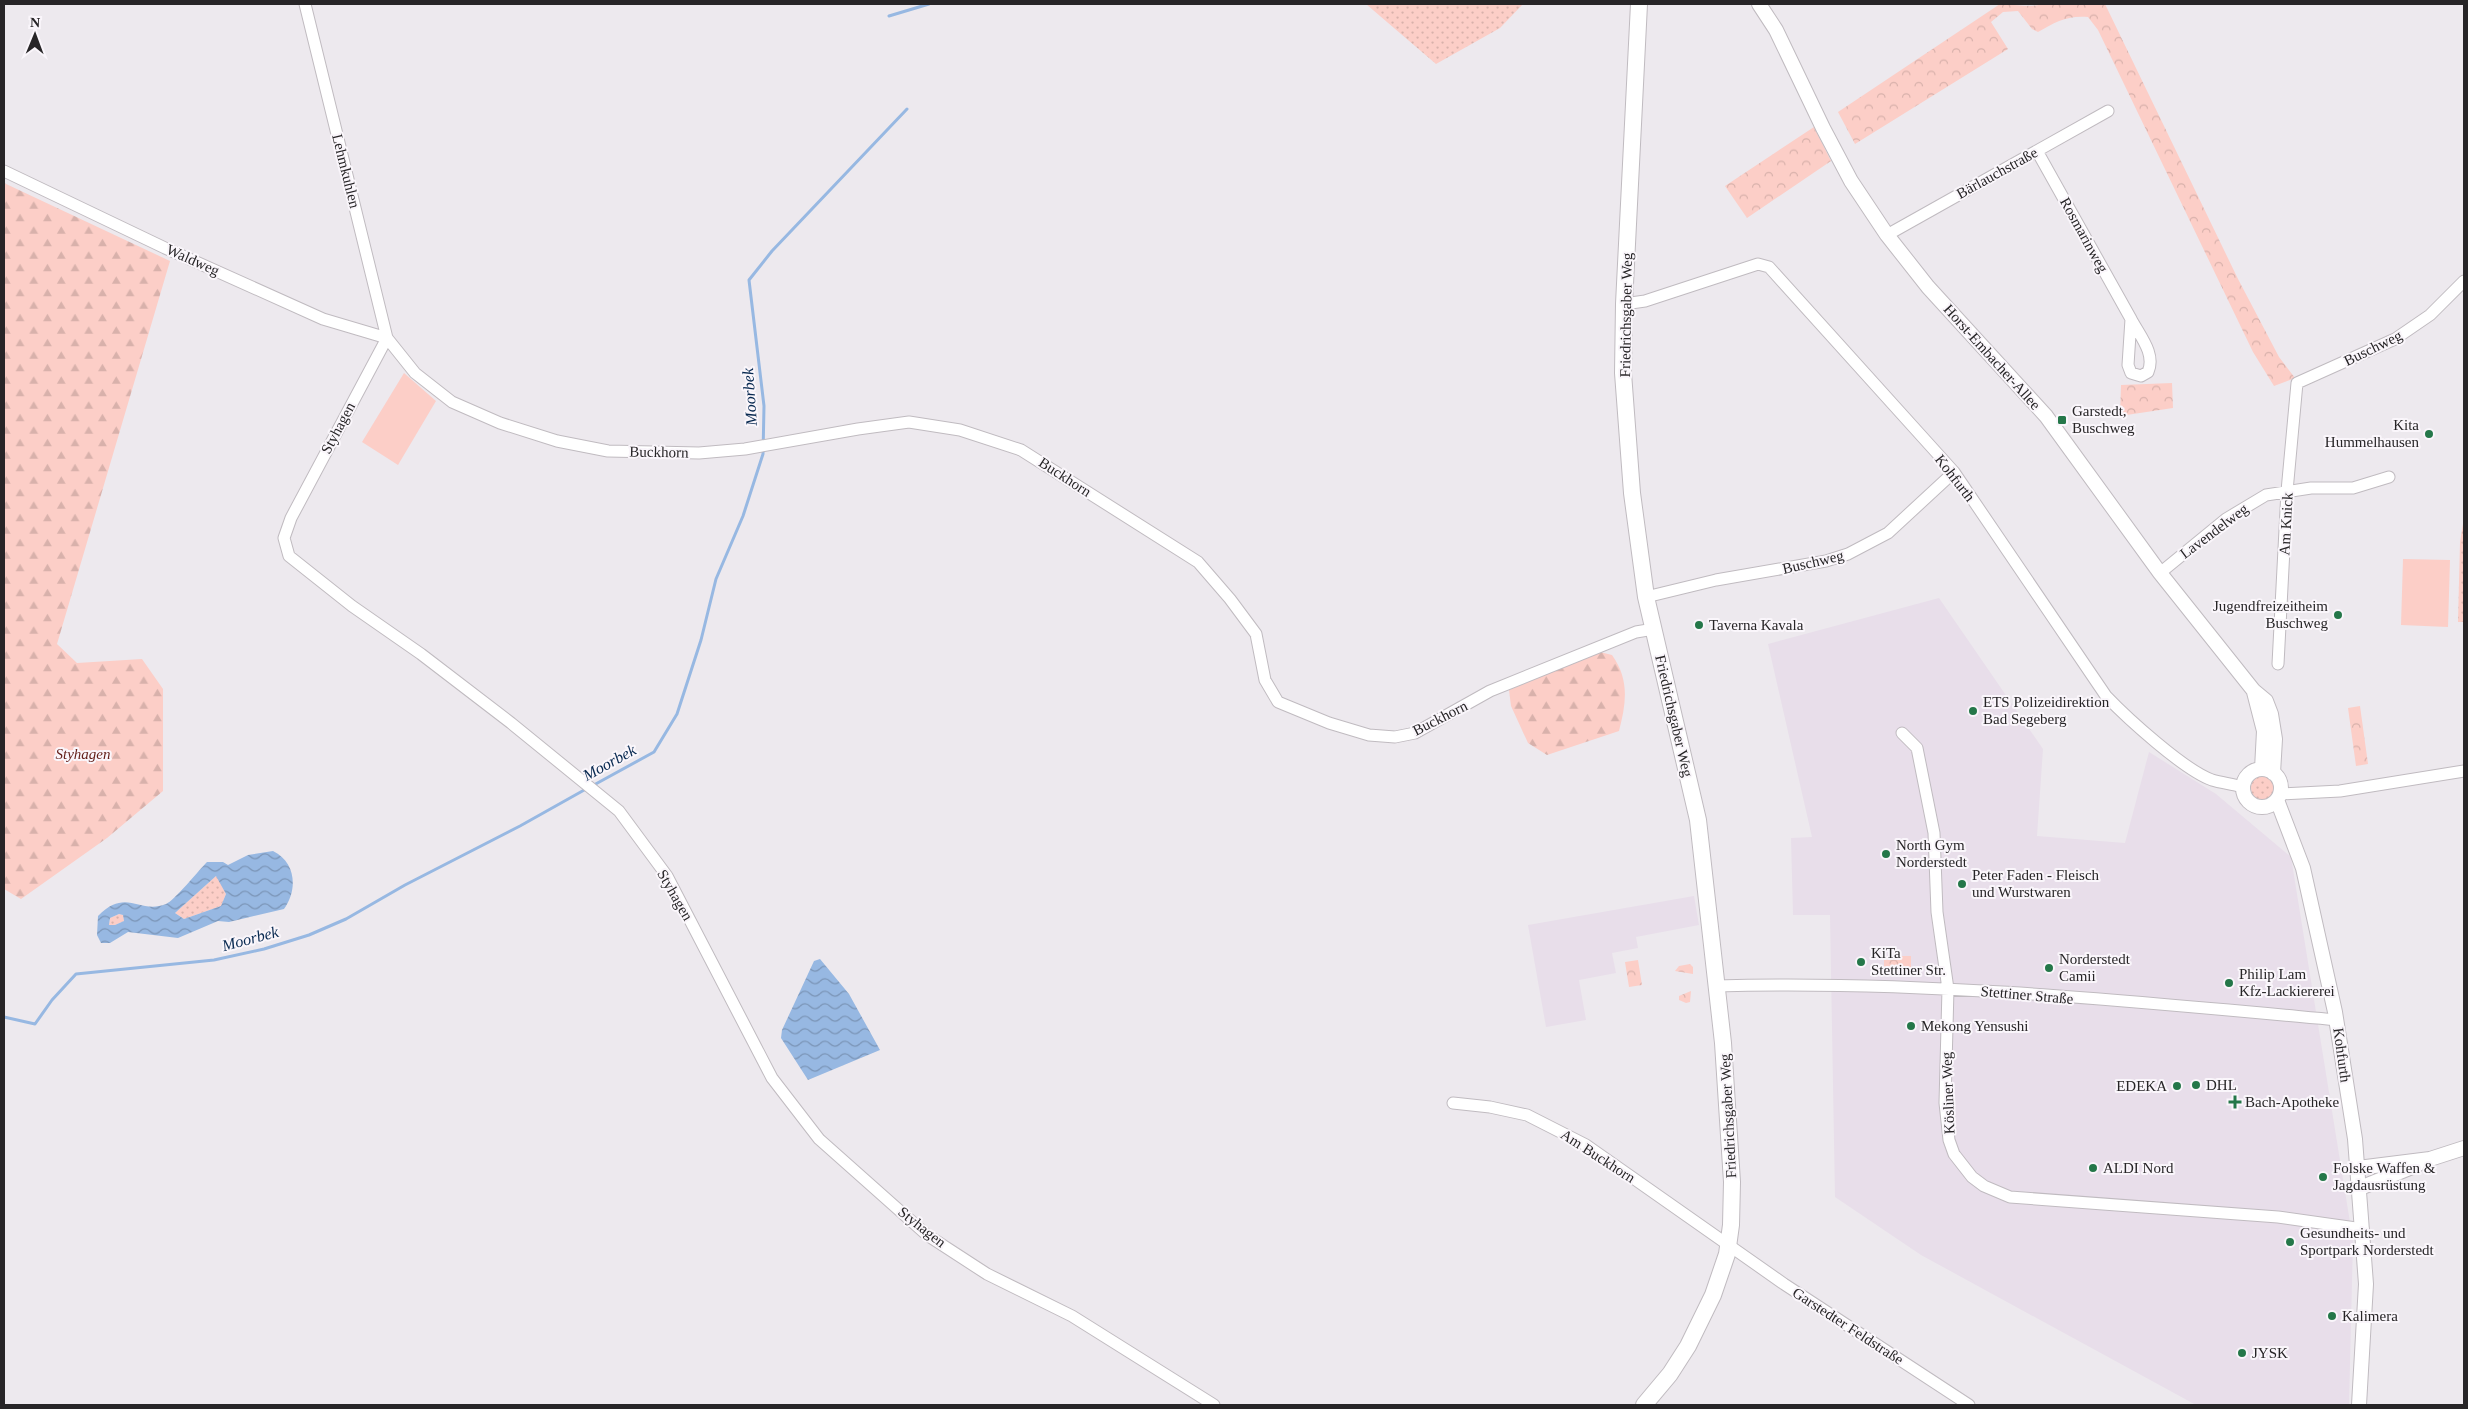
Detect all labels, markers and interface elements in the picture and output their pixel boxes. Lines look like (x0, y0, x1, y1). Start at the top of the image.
north arrow (10, 10, 60, 60)
text: N (30, 15, 40, 30)
street label: Lehmkuhlen (329, 132, 363, 210)
street label: Bärlauchstraße (1954, 144, 2041, 202)
street label: Rosmarinweg (2057, 195, 2111, 276)
street label: Waldweg (164, 241, 222, 279)
street label: Friedrichsgaber Weg (1617, 252, 1635, 377)
street label: Horst-Embacher-Allee (1940, 301, 2044, 413)
street label: Buschweg (2341, 327, 2405, 369)
water label: Moorbek (739, 367, 760, 427)
street label: Styhagen (318, 399, 358, 456)
place label: Garstedt, Buschweg (2072, 403, 2135, 436)
marker: Garstedt, Buschweg (2056, 414, 2068, 426)
place label: Kita Hummelhausen (2325, 417, 2419, 450)
marker: Kita Hummelhausen (2423, 428, 2435, 440)
street label: Buckhorn (629, 443, 689, 461)
street label: Kohfurth (1932, 451, 1979, 505)
street label: Buckhorn (1036, 454, 1095, 500)
street label: Am Knick (2276, 492, 2296, 556)
street label: Lavendelweg (2177, 500, 2251, 562)
street label: Buschweg (1781, 547, 1846, 577)
place label: Jugendfreizeitheim Buschweg (2213, 598, 2328, 631)
marker: Jugendfreizeitheim Buschweg (2332, 609, 2344, 621)
place label: Taverna Kavala (1709, 617, 1804, 633)
marker: Taverna Kavala (1693, 619, 1705, 631)
street label: Friedrichsgaber Weg (1652, 653, 1696, 779)
place label: ETS Polizeidirektion Bad Segeberg (1983, 694, 2110, 727)
street label: Buckhorn (1410, 697, 1470, 739)
marker: ETS Polizeidirektion Bad Segeberg (1967, 705, 1979, 717)
water label: Moorbek (579, 741, 639, 784)
park label: Styhagen (56, 746, 110, 762)
place label: North Gym Norderstedt (1896, 837, 1968, 870)
marker: North Gym Norderstedt (1880, 848, 1892, 860)
street label: Styhagen (654, 867, 696, 924)
place label: Peter Faden - Fleisch und Wurstwaren (1972, 867, 2100, 900)
marker: Peter Faden - Fleisch und Wurstwaren (1956, 878, 1968, 890)
water label: Moorbek (219, 923, 281, 954)
place label: KiTa Stettiner Str. (1871, 945, 1946, 978)
place label: Norderstedt Camii (2059, 951, 2131, 984)
marker: KiTa Stettiner Str. (1855, 956, 1867, 968)
marker: Norderstedt Camii (2043, 962, 2055, 974)
place label: Philip Lam Kfz-Lackiererei (2239, 966, 2335, 999)
marker: Philip Lam Kfz-Lackiererei (2223, 977, 2235, 989)
street label: Stettiner Straße (1980, 983, 2074, 1007)
place label: Mekong Yensushi (1921, 1018, 2029, 1034)
marker: Mekong Yensushi (1905, 1020, 1917, 1032)
street label: Kohfurth (2330, 1027, 2354, 1084)
street label: Kösliner Weg (1939, 1051, 1957, 1134)
street label: Friedrichsgaber Weg (1717, 1053, 1739, 1179)
place label: DHL (2206, 1077, 2237, 1093)
place label: EDEKA (2116, 1078, 2167, 1094)
marker: DHL (2190, 1079, 2202, 1091)
marker: EDEKA (2171, 1080, 2183, 1092)
place label: Bach-Apotheke (2245, 1094, 2339, 1110)
marker: Bach-Apotheke (2229, 1096, 2241, 1108)
street label: Am Buckhorn (1558, 1126, 1639, 1186)
place label: ALDI Nord (2103, 1160, 2174, 1176)
place label: Folske Waffen & Jagdausrüstung (2333, 1160, 2436, 1193)
marker: ALDI Nord (2087, 1162, 2099, 1174)
marker: Folske Waffen & Jagdausrüstung (2317, 1171, 2329, 1183)
street label: Styhagen (895, 1204, 949, 1251)
place label: Gesundheits- und Sportpark Norderstedt (2300, 1225, 2435, 1258)
marker: Gesundheits- und Sportpark Norderstedt (2284, 1236, 2296, 1248)
street label: Garstedter Feldstraße (1790, 1284, 1907, 1368)
place label: Kalimera (2342, 1308, 2398, 1324)
marker: Kalimera (2326, 1310, 2338, 1322)
place label: JYSK (2252, 1345, 2288, 1361)
marker: JYSK (2236, 1347, 2248, 1359)

